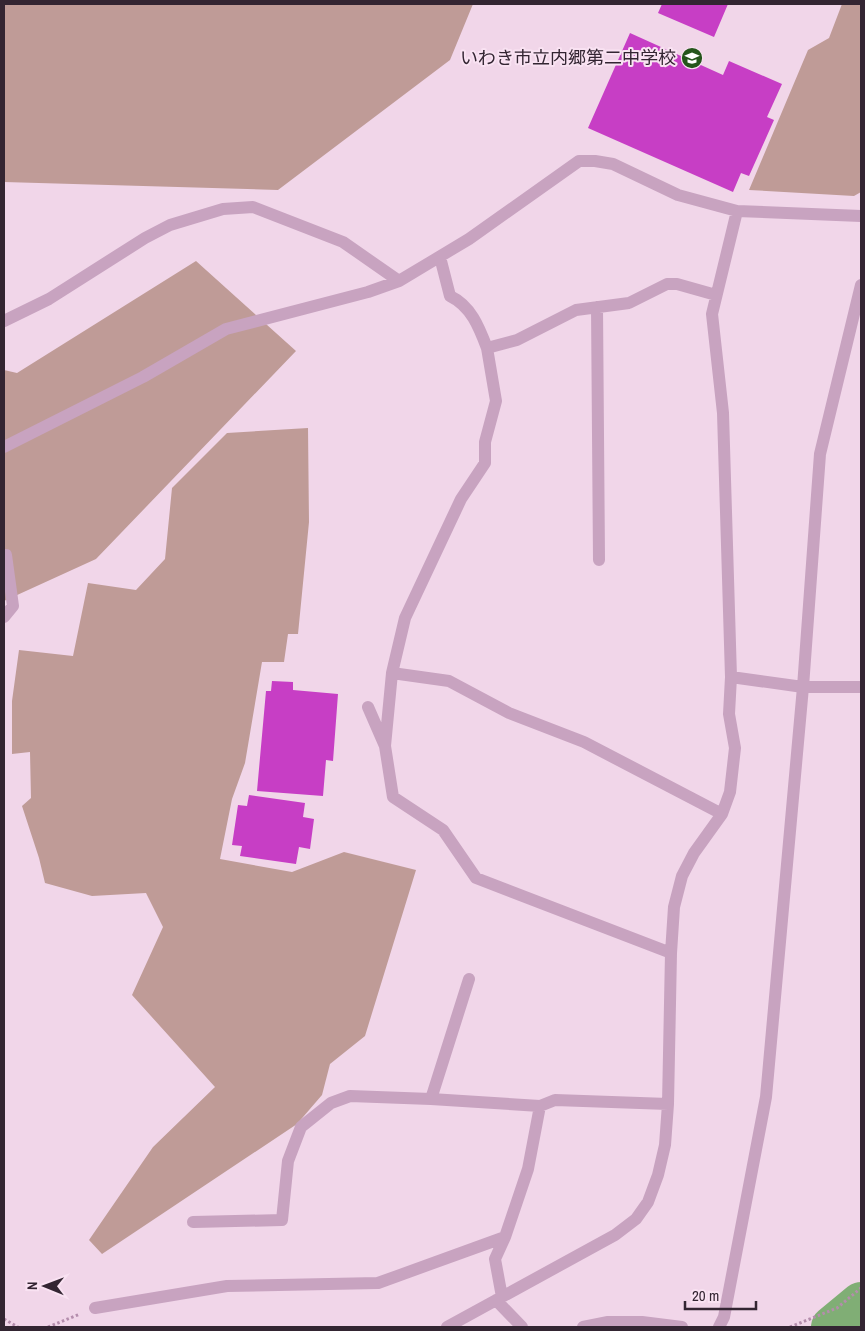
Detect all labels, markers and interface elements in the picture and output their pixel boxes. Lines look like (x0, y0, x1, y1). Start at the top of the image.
place label: いわき市立内郷第二中学校 (460, 45, 676, 70)
school or university icon: いわき市立内郷第二中学校 (680, 46, 704, 70)
north arrow (20, 1261, 70, 1311)
scale bar (685, 1278, 756, 1310)
text: N (23, 1281, 41, 1290)
text: 20 m (692, 1285, 719, 1306)

